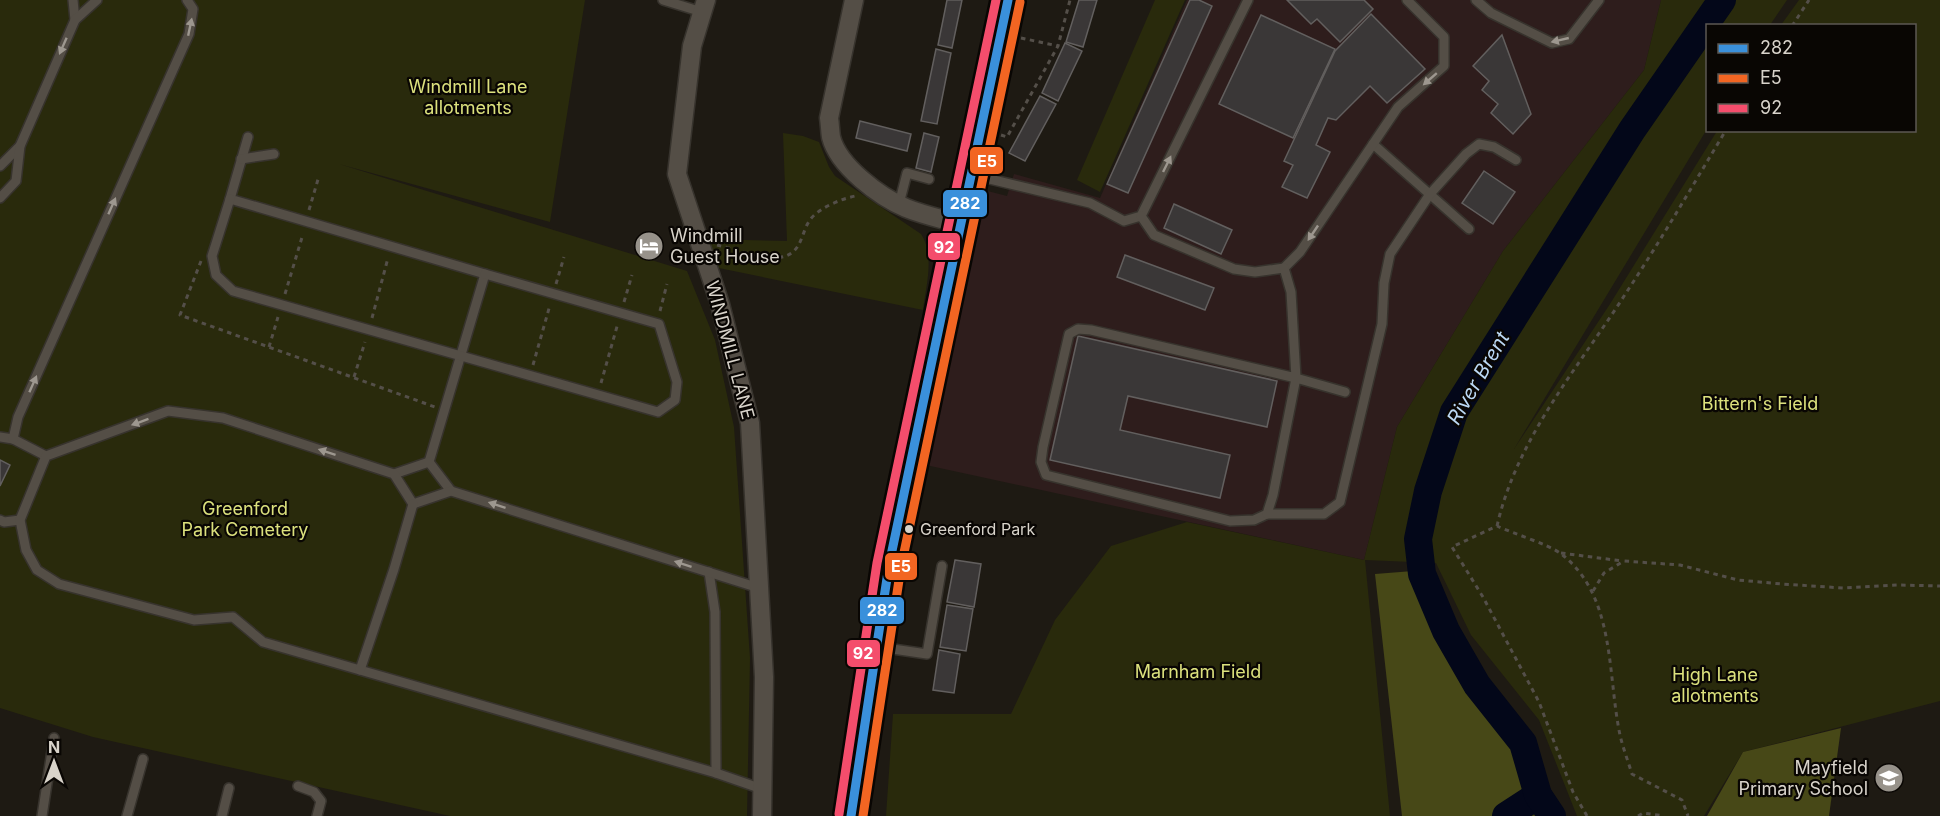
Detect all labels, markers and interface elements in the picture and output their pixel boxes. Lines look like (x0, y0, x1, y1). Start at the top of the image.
one-way arrow (185, 18, 195, 36)
legend (1706, 24, 1916, 132)
one-way arrow (1550, 36, 1569, 45)
text: 282 (1760, 37, 1793, 58)
one-way arrow (58, 38, 68, 56)
text: E5 (1760, 67, 1782, 88)
one-way arrow (1423, 72, 1438, 85)
park label: Windmill Lane allotments (408, 76, 528, 118)
text: 92 (1760, 97, 1782, 118)
line badge: E5 (969, 146, 1004, 175)
text: E5 (977, 151, 997, 171)
one-way arrow (1162, 155, 1172, 172)
line badge: 282 (942, 189, 988, 218)
text: 282 (950, 193, 980, 213)
one-way arrow (107, 196, 117, 214)
place label: Windmill Guest House (670, 225, 780, 267)
one-way arrow (1307, 225, 1318, 242)
hotel icon: Windmill Guest House (633, 230, 665, 262)
line badge: 92 (927, 232, 961, 261)
text: 92 (934, 237, 954, 257)
street label: WINDMILL LANE (702, 278, 759, 421)
water label: River Brent (1442, 327, 1514, 429)
one-way arrow (28, 375, 37, 392)
park label: Bittern's Field (1702, 393, 1818, 414)
one-way arrow (131, 417, 149, 427)
one-way arrow (318, 446, 336, 456)
park label: Greenford Park Cemetery (182, 498, 308, 540)
one-way arrow (488, 500, 506, 509)
place label: Greenford Park (920, 519, 1035, 539)
marker: Greenford Park (903, 523, 915, 535)
line badge: E5 (884, 552, 918, 581)
text: E5 (891, 556, 911, 576)
one-way arrow (674, 559, 692, 568)
line badge: 282 (859, 596, 905, 625)
text: 282 (867, 600, 897, 620)
line badge: 92 (846, 639, 881, 668)
text: 92 (853, 643, 873, 663)
park label: Marnham Field (1135, 661, 1261, 682)
park label: High Lane allotments (1671, 664, 1759, 706)
north arrow (24, 732, 84, 792)
text: N (48, 737, 60, 757)
place label: Mayfield Primary School (1739, 757, 1868, 799)
school or university icon: Mayfield Primary School (1873, 762, 1905, 794)

